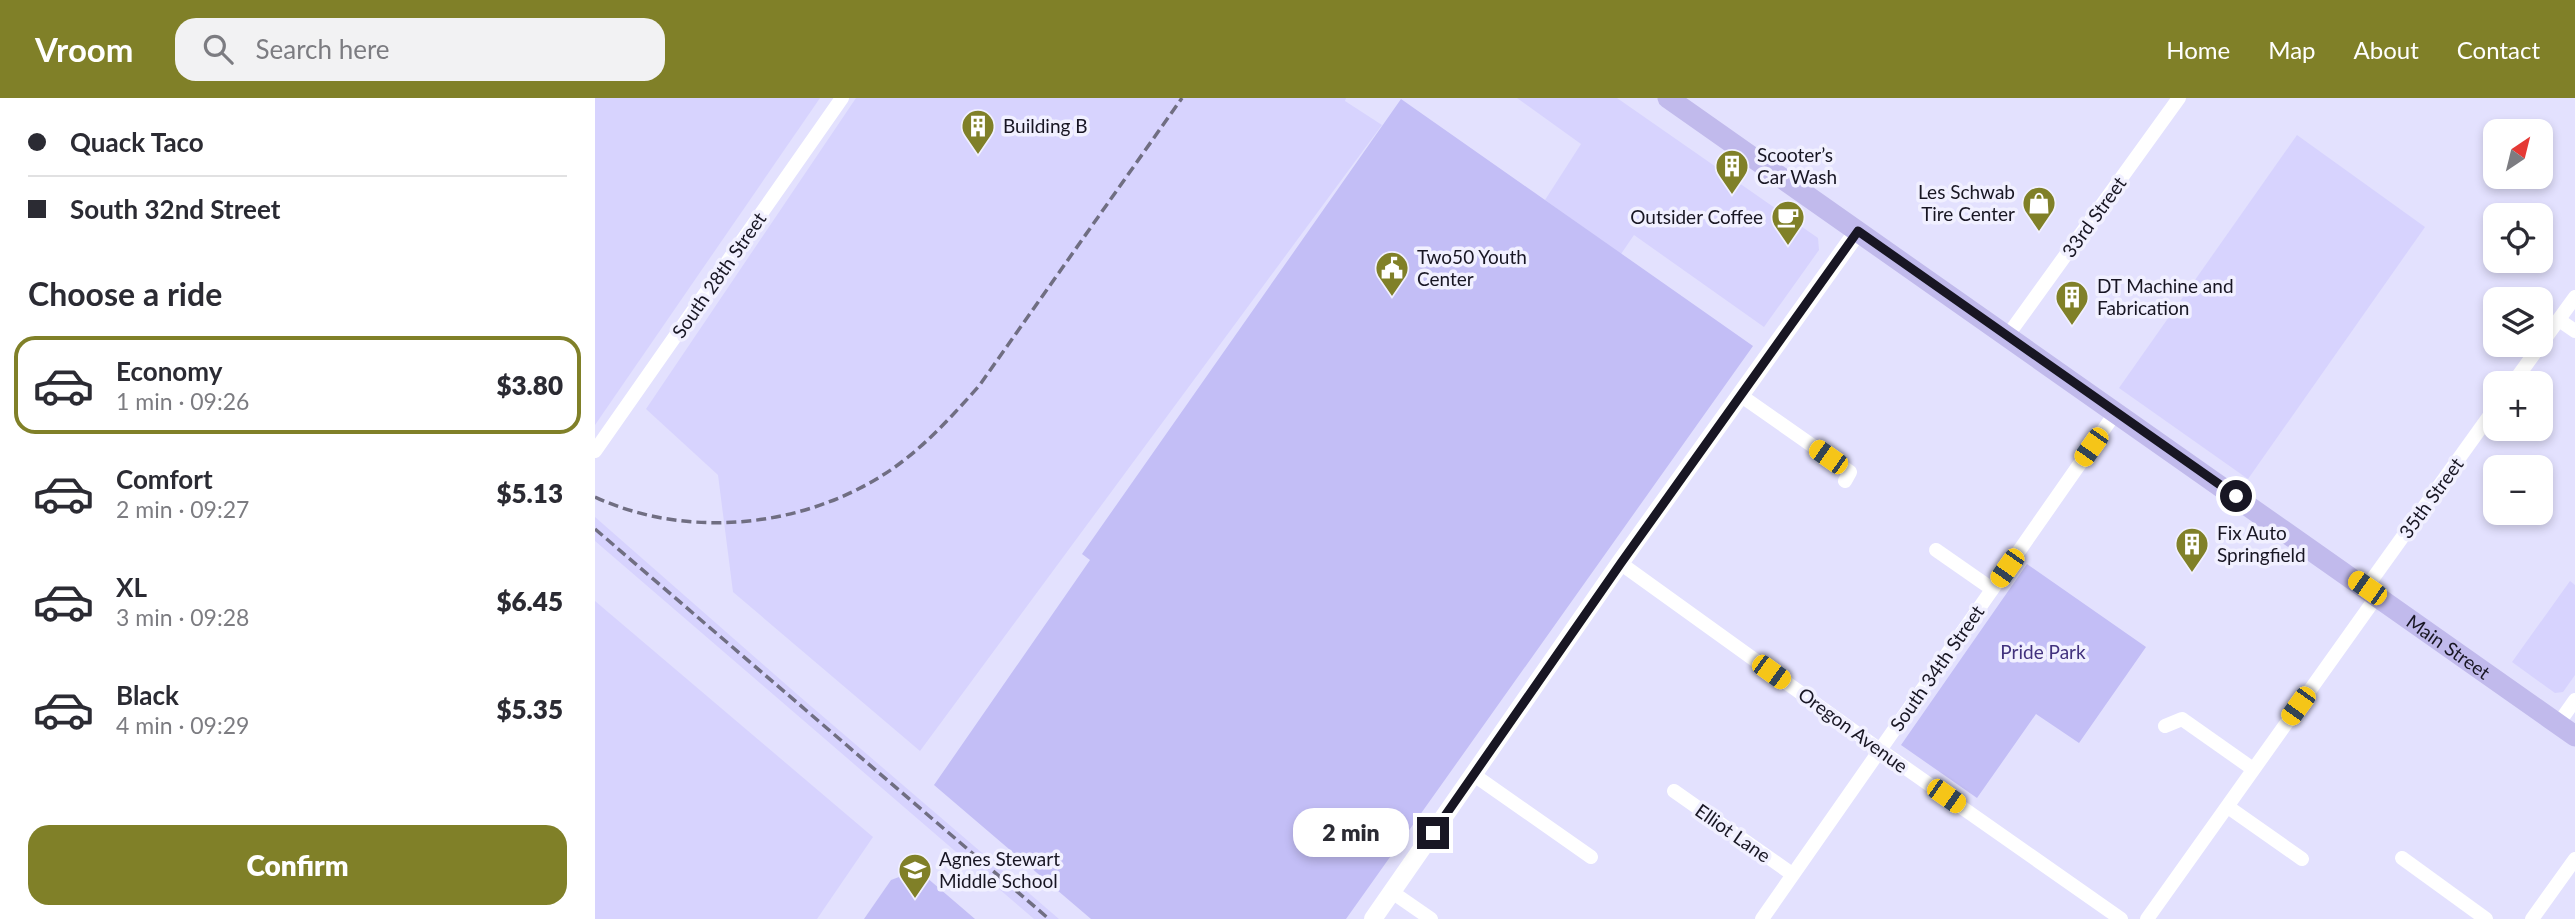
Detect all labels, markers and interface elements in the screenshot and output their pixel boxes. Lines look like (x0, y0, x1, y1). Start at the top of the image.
search box (175, 18, 665, 81)
text: Vroom (35, 29, 133, 69)
icon: search (199, 30, 237, 68)
text: Search here (255, 33, 390, 65)
text: Home (2166, 35, 2230, 64)
text: Map (2268, 35, 2316, 64)
text: About (2354, 35, 2419, 64)
text: Contact (2457, 35, 2540, 64)
building icon: Building B (959, 107, 997, 156)
place label: Building B (1003, 114, 1088, 137)
north arrow (2483, 119, 2553, 189)
map controls (2483, 119, 2553, 525)
text: Quack Taco (70, 126, 204, 158)
place label: Scooter’s Car Wash (1757, 143, 1837, 188)
building icon: Scooter’s Car Wash (1713, 147, 1751, 196)
street label: 33rd Street (2057, 172, 2131, 262)
place label: Les Schwab Tire Center (1918, 180, 2015, 225)
shop icon: Les Schwab Tire Center (2020, 184, 2058, 233)
text: South 32nd Street (70, 193, 280, 225)
cafe icon: Outsider Coffee (1769, 198, 1807, 247)
button: locate (2483, 203, 2553, 273)
place label: Outsider Coffee (1630, 205, 1763, 228)
street label: South 28th Street (667, 207, 771, 342)
place label: Two50 Youth Center (1417, 245, 1527, 290)
public building icon: Two50 Youth Center (1373, 249, 1411, 298)
text: Choose a ride (28, 274, 222, 313)
place label: DT Machine and Fabrication (2097, 274, 2234, 319)
building icon: DT Machine and Fabrication (2053, 278, 2091, 327)
button: layers (2483, 287, 2553, 357)
icon: car (32, 354, 95, 417)
text: Economy (116, 355, 222, 387)
text: $3.80 (496, 369, 563, 401)
button: + (2483, 371, 2553, 441)
text: 1 min · 09:26 (116, 387, 249, 415)
car (2071, 424, 2112, 470)
car (1805, 436, 1852, 478)
street label: 35th Street (2394, 453, 2468, 543)
button: − (2483, 455, 2553, 525)
icon: car (32, 462, 95, 525)
text: Comfort (116, 463, 213, 495)
text: $5.13 (496, 477, 563, 509)
route start (2220, 480, 2252, 512)
text: 2 min · 09:27 (116, 495, 249, 523)
place label: Fix Auto Springfield (2217, 521, 2306, 566)
building icon: Fix Auto Springfield (2173, 525, 2211, 574)
car (1987, 545, 2028, 591)
car (2344, 567, 2391, 609)
icon: car (32, 570, 95, 633)
text: XL (116, 571, 147, 603)
text: $6.45 (496, 585, 563, 617)
street label: South 34th Street (1885, 600, 1989, 735)
text: 3 min · 09:28 (116, 603, 249, 631)
street label: Main Street (2402, 609, 2495, 684)
park label: Pride Park (2000, 640, 2086, 663)
car (1748, 651, 1795, 693)
icon: car (32, 678, 95, 741)
text: Black (116, 679, 179, 711)
street label: Oregon Avenue (1794, 682, 1913, 777)
car (2278, 683, 2319, 729)
text: $5.35 (496, 693, 563, 725)
text: 4 min · 09:29 (116, 711, 249, 739)
car (1923, 775, 1970, 817)
street label: Elliot Lane (1691, 798, 1775, 867)
callout: 2 min (1293, 808, 1409, 858)
route end (1417, 817, 1449, 849)
text: 2 min (1322, 818, 1380, 846)
button: Confirm (28, 825, 567, 905)
place label: Agnes Stewart Middle School (939, 847, 1060, 892)
school or university icon: Agnes Stewart Middle School (896, 851, 934, 900)

